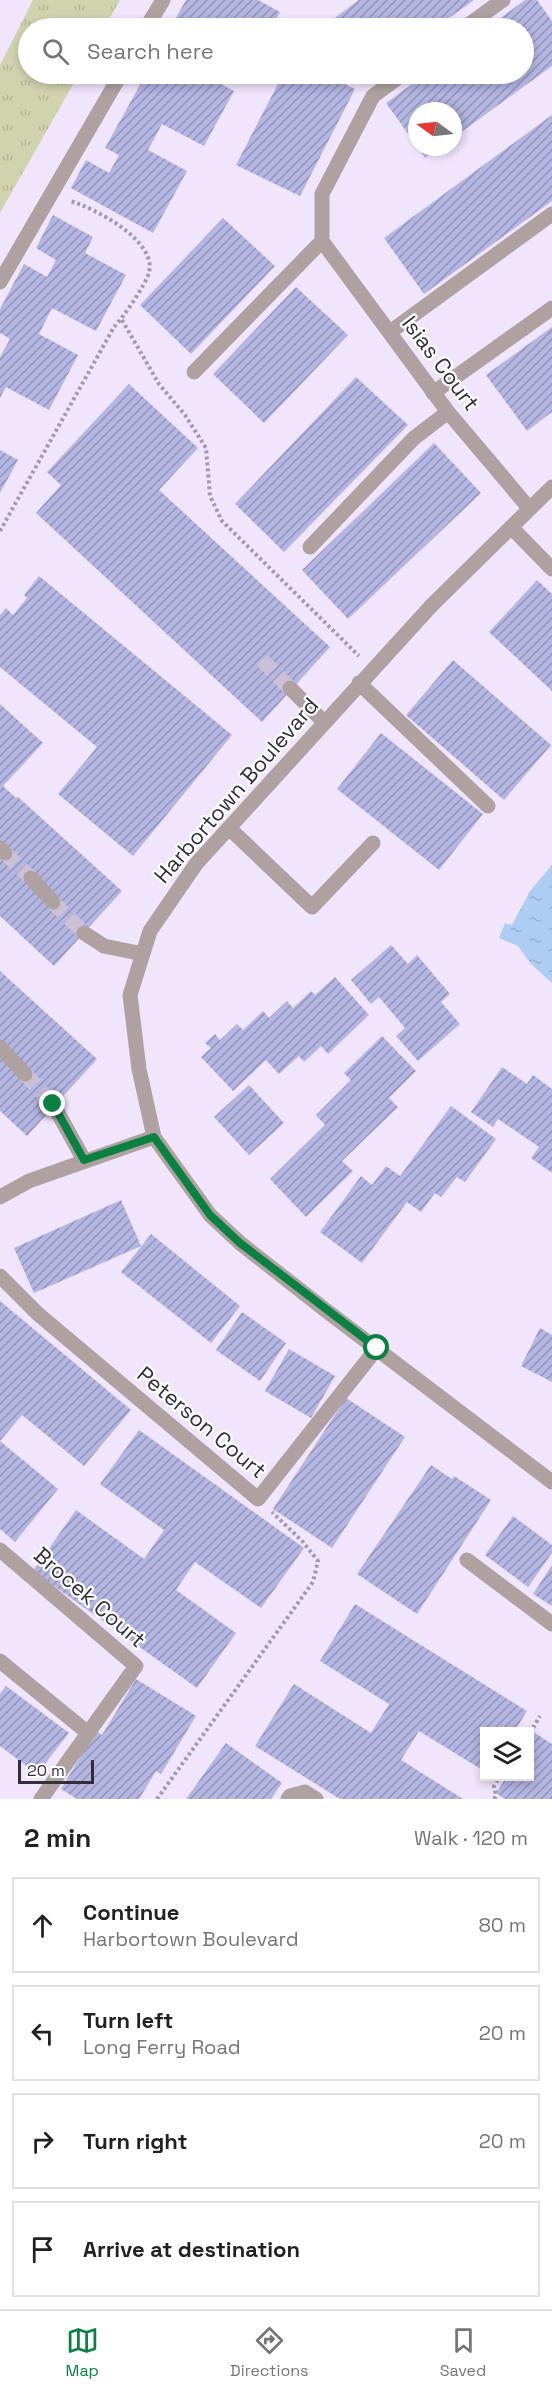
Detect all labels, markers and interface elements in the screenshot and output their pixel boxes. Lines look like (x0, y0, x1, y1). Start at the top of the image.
search box (18, 18, 534, 84)
icon: search (39, 35, 72, 68)
text: Search here (87, 37, 214, 65)
north arrow (408, 102, 462, 156)
street label: Isias Court (396, 310, 486, 416)
street label: Harbortown Boulevard (148, 691, 324, 889)
route end (39, 1090, 65, 1116)
route start (363, 1334, 389, 1360)
street label: Peterson Court (132, 1360, 272, 1484)
street label: Brocek Court (28, 1541, 152, 1653)
map controls (480, 1727, 534, 1781)
button: layers (480, 1727, 534, 1781)
scale bar (18, 1757, 94, 1784)
text: 20 m (27, 1760, 65, 1781)
text: 2 min (24, 1821, 91, 1855)
text: Walk · 120 m (414, 1825, 528, 1851)
text: Continue (83, 1898, 179, 1926)
icon: ahead (26, 1909, 59, 1942)
text: 80 m (478, 1912, 526, 1938)
text: Harbortown Boulevard (83, 1926, 299, 1952)
text: Turn left (83, 2006, 173, 2034)
icon: left (26, 2017, 59, 2050)
text: 20 m (479, 2020, 526, 2046)
text: Long Ferry Road (83, 2034, 241, 2060)
icon: right (26, 2125, 59, 2158)
text: Turn right (83, 2127, 188, 2155)
text: 20 m (479, 2128, 526, 2154)
icon: arrive (26, 2233, 59, 2266)
text: Arrive at destination (83, 2235, 300, 2263)
tab: Map (66, 2324, 99, 2381)
tab: Directions (230, 2324, 309, 2381)
tab: Saved (440, 2324, 486, 2381)

